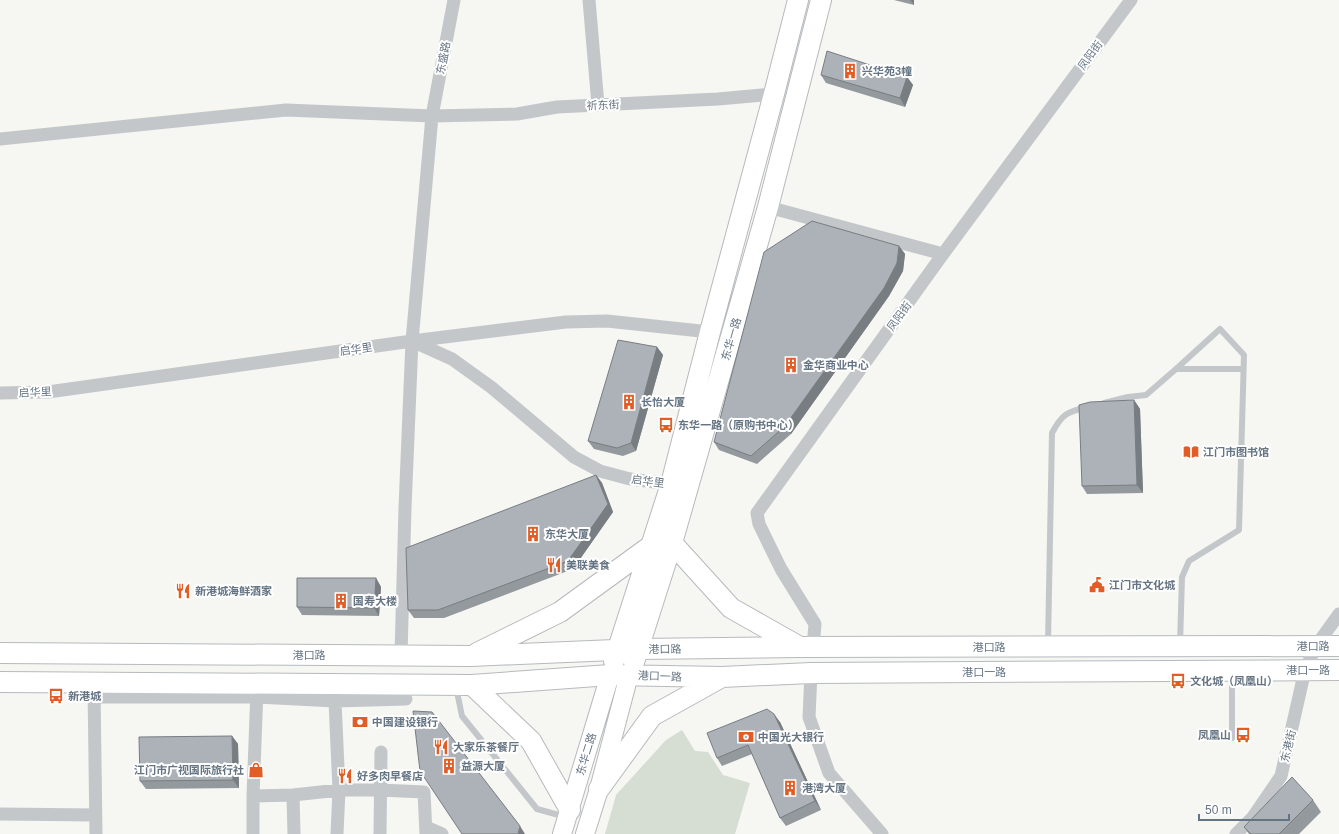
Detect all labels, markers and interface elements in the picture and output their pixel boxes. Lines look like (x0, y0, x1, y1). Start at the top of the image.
street label: 凤阳街 (1075, 38, 1105, 72)
street label: 东盛路 (434, 41, 452, 75)
building icon: 兴华苑3幢 (841, 62, 859, 80)
place label: 兴华苑3幢 (862, 65, 912, 77)
street label: 祈东街 (586, 98, 620, 112)
street label: 凤阳街 (884, 299, 914, 333)
street label: 东华一路 (719, 316, 743, 362)
street label: 启华里 (339, 341, 373, 357)
building icon: 金华商业中心 (782, 356, 800, 374)
place label: 金华商业中心 (803, 359, 869, 371)
street label: 启华里 (18, 385, 52, 399)
building icon: 长怡大厦 (620, 393, 638, 411)
place label: 长怡大厦 (641, 396, 685, 408)
bus stop icon: 东华一路（原购书中心） (657, 416, 675, 434)
place label: 东华一路（原购书中心） (678, 419, 799, 431)
library icon: 江门市图书馆 (1182, 443, 1200, 461)
place label: 江门市图书馆 (1203, 446, 1269, 458)
street label: 启华里 (631, 473, 665, 489)
building icon: 东华大厦 (524, 525, 542, 543)
place label: 东华大厦 (545, 528, 589, 540)
restaurant icon: 美联美食 (545, 556, 563, 574)
place label: 美联美食 (566, 559, 610, 571)
public building icon: 江门市文化城 (1088, 576, 1106, 594)
place label: 江门市文化城 (1109, 579, 1176, 591)
restaurant icon: 新港城海鲜酒家 (174, 582, 192, 600)
place label: 新港城海鲜酒家 (195, 585, 272, 597)
building icon: 国寿大楼 (332, 592, 350, 610)
place label: 国寿大楼 (353, 595, 397, 607)
street label: 港口路 (1297, 640, 1330, 652)
street label: 港口路 (973, 641, 1006, 653)
street label: 港口路 (648, 643, 682, 655)
street label: 港口路 (293, 649, 326, 661)
street label: 港口一路 (1286, 664, 1330, 676)
street label: 港口一路 (962, 666, 1006, 678)
street label: 港口一路 (638, 669, 682, 683)
bus stop icon: 文化城（凤凰山） (1169, 672, 1187, 690)
place label: 文化城（凤凰山） (1190, 675, 1278, 687)
bus stop icon: 新港城 (47, 687, 65, 705)
place label: 新港城 (68, 690, 102, 702)
bank icon: 中国建设银行 (351, 713, 369, 731)
place label: 中国建设银行 (372, 716, 438, 728)
bus stop icon: 凤凰山 (1234, 726, 1252, 744)
bank icon: 中国光大银行 (737, 728, 755, 746)
place label: 凤凰山 (1198, 729, 1231, 741)
street label: 东港街 (1278, 729, 1298, 763)
street label: 东华二路 (574, 731, 598, 777)
place label: 中国光大银行 (758, 731, 824, 743)
restaurant icon: 大家乐茶餐厅 (432, 738, 450, 756)
place label: 大家乐茶餐厅 (453, 741, 519, 753)
building icon: 益源大厦 (440, 757, 458, 775)
place label: 益源大厦 (461, 760, 505, 772)
shop icon: 江门市广视国际旅行社 (247, 761, 265, 779)
place label: 江门市广视国际旅行社 (134, 764, 244, 776)
restaurant icon: 好多肉早餐店 (336, 767, 354, 785)
place label: 好多肉早餐店 (357, 770, 423, 782)
building icon: 港湾大厦 (781, 779, 799, 797)
place label: 港湾大厦 (802, 782, 846, 794)
scale bar (1199, 796, 1289, 822)
text: 50 m (1205, 803, 1232, 817)

